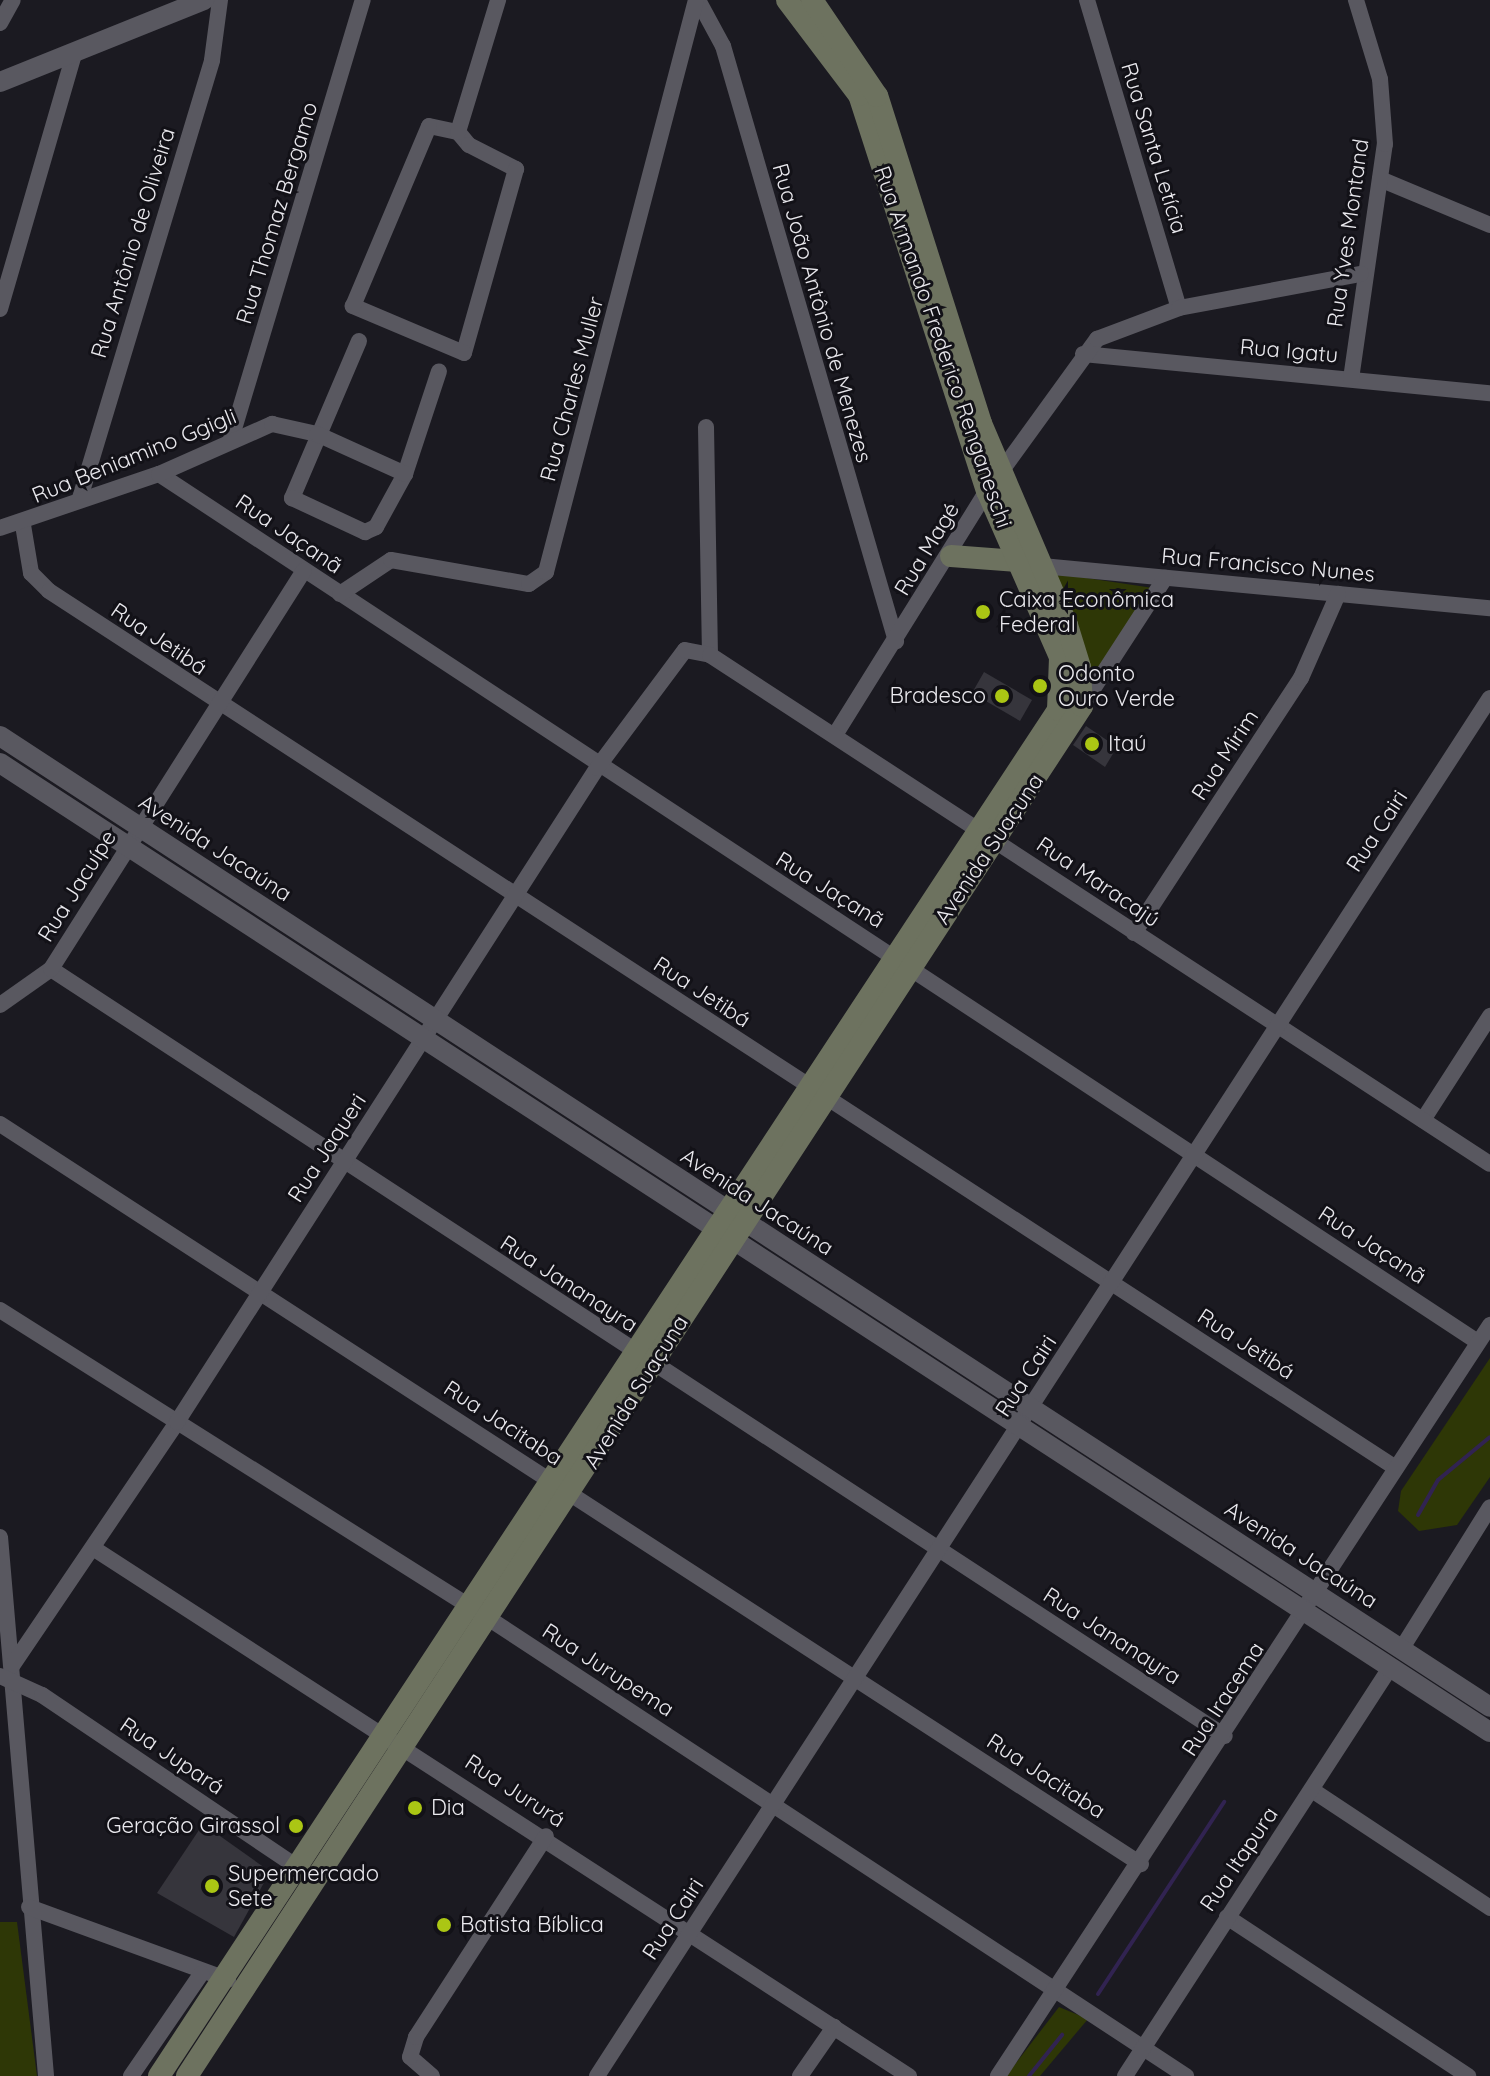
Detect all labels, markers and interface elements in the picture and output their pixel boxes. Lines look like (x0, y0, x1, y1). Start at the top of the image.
street label: Rua Santa Letícia (1115, 59, 1193, 237)
street label: Rua Thomaz Bergamo (231, 99, 323, 327)
street label: Rua Antônio de Oliveira (85, 125, 181, 361)
street label: Rua Yves Montand (1322, 137, 1374, 329)
street label: Rua João Antônio de Menezes (767, 160, 877, 466)
street label: Rua Armando Frederico Renganeschi (869, 163, 1017, 531)
street label: Rua Charles Muller (535, 294, 609, 484)
street label: Rua Igatu (1239, 334, 1339, 368)
street label: Rua Beniamino Ggigli (28, 403, 240, 509)
street label: Rua Jaçanã (231, 489, 347, 579)
street label: Rua Magé (889, 498, 965, 600)
street label: Rua Francisco Nunes (1160, 543, 1376, 587)
place label: Caixa Econômica Federal (999, 586, 1174, 638)
street label: Rua Jetibá (106, 597, 212, 681)
marker: Caixa Econômica Federal (974, 603, 992, 621)
place label: Odonto Ouro Verde (1058, 660, 1175, 712)
marker: Odonto Ouro Verde (1029, 675, 1051, 697)
place label: Bradesco (889, 683, 986, 709)
marker: Bradesco (993, 687, 1011, 705)
street label: Rua Mirim (1186, 705, 1264, 805)
place label: Itaú (1108, 731, 1147, 757)
marker: Itaú (1083, 735, 1101, 753)
street label: Avenida Suaçuna (929, 769, 1049, 929)
street label: Rua Cairi (1341, 785, 1413, 877)
street label: Avenida Jacaúna (134, 789, 296, 907)
street label: Rua Jacuípe (32, 825, 122, 947)
street label: Rua Maracajú (1031, 831, 1165, 933)
street label: Rua Jaçanã (771, 846, 889, 934)
street label: Rua Jetibá (649, 951, 755, 1033)
street label: Rua Jaqueri (282, 1089, 372, 1207)
street label: Avenida Jacaúna (676, 1143, 838, 1261)
street label: Rua Jaçanã (1313, 1200, 1431, 1290)
street label: Rua Jananayra (495, 1230, 643, 1338)
street label: Rua Jetibá (1193, 1303, 1299, 1385)
street label: Avenida Suaçuna (578, 1310, 694, 1474)
street label: Rua Cairi (990, 1330, 1062, 1422)
street label: Rua Jacitaba (439, 1375, 567, 1471)
street label: Avenida Jacaúna (1220, 1496, 1382, 1614)
street label: Rua Jananayra (1038, 1582, 1186, 1690)
street label: Rua Jurupema (537, 1618, 679, 1722)
street label: Rua Iracema (1176, 1637, 1270, 1761)
street label: Rua Jupará (115, 1712, 229, 1800)
street label: Rua Jacitaba (982, 1728, 1110, 1824)
street label: Rua Jururá (460, 1749, 570, 1833)
place label: Dia (431, 1795, 465, 1821)
marker: Dia (406, 1799, 424, 1817)
street label: Rua Itapura (1194, 1802, 1284, 1916)
place label: Geração Girassol (106, 1813, 280, 1839)
marker: Geração Girassol (287, 1817, 305, 1835)
place label: Supermercado Sete (228, 1860, 379, 1912)
street label: Rua Cairi (637, 1873, 709, 1965)
marker: Supermercado Sete (203, 1877, 221, 1895)
place label: Batista Bíblica (460, 1912, 604, 1938)
marker: Batista Bíblica (435, 1916, 453, 1934)

